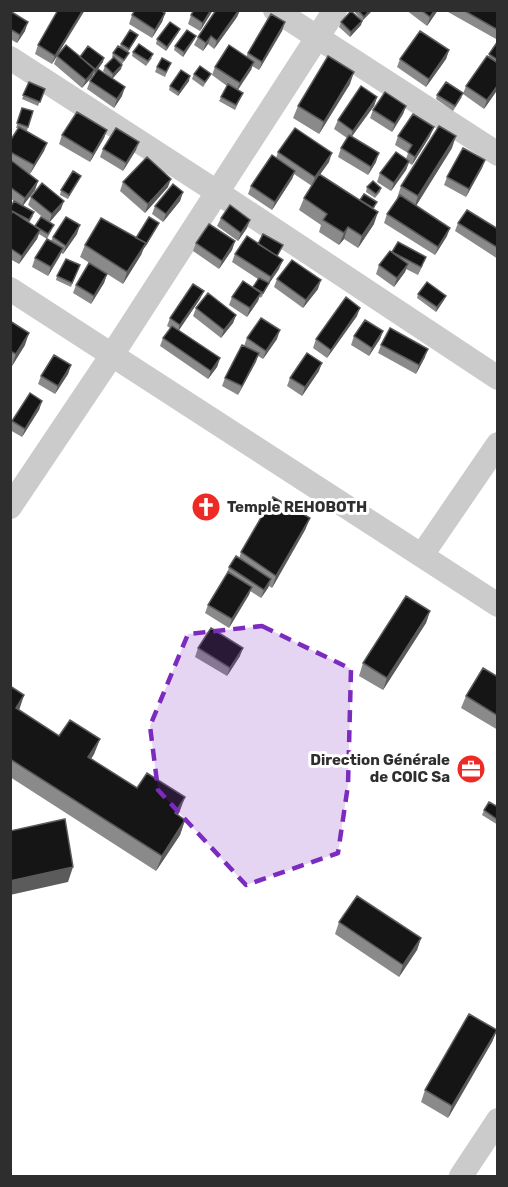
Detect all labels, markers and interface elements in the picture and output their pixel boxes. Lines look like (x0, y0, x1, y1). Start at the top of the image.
church icon: Temple REHOBOTH (190, 491, 222, 523)
place label: Temple REHOBOTH (227, 498, 367, 516)
place label: Direction Générale de COIC Sa (310, 751, 450, 786)
office icon: Direction Générale de COIC Sa (455, 753, 487, 785)

